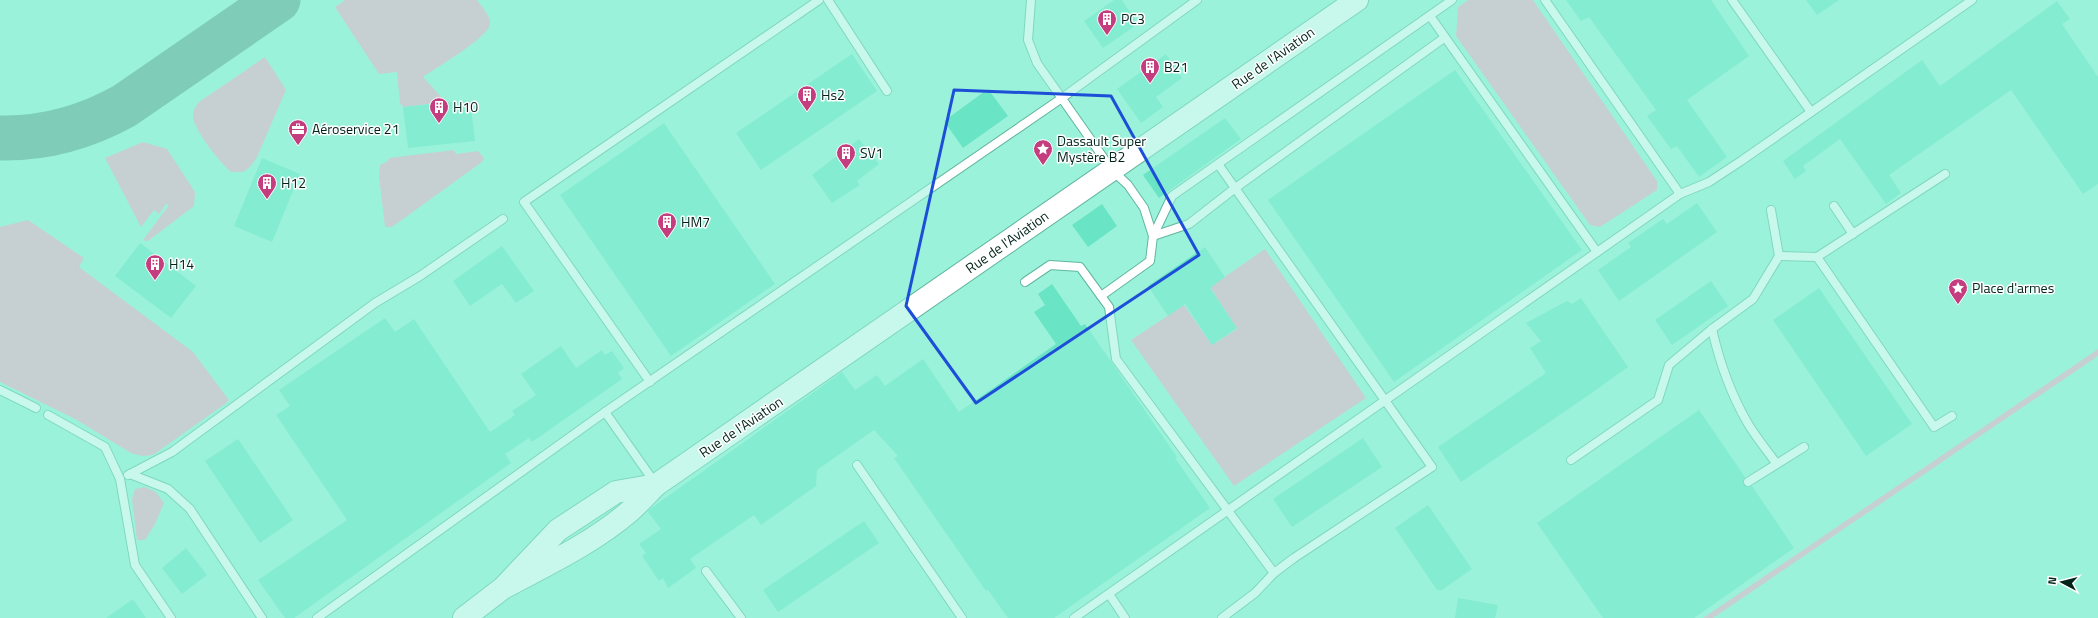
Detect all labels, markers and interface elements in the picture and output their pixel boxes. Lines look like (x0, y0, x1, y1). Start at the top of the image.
building icon: PC3 (1096, 8, 1118, 36)
place label: PC3 (1121, 8, 1145, 29)
street label: Rue de l'Aviation (1227, 21, 1318, 94)
building icon: B21 (1139, 56, 1161, 84)
place label: B21 (1164, 56, 1188, 77)
building icon: Hs2 (796, 84, 818, 112)
place label: Hs2 (821, 84, 845, 105)
building icon: H10 (428, 96, 450, 124)
place label: H10 (453, 96, 478, 117)
office icon: Aéroservice 21 (287, 118, 309, 146)
place label: Aéroservice 21 (312, 118, 400, 139)
place label: Dassault Super Mystère B2 (1057, 130, 1146, 167)
place icon: Dassault Super Mystère B2 (1032, 138, 1054, 166)
building icon: SV1 (835, 142, 857, 170)
place label: SV1 (860, 142, 883, 163)
building icon: H12 (256, 172, 278, 200)
place label: H12 (281, 172, 306, 193)
street label: Rue de l'Aviation (961, 205, 1052, 278)
building icon: HM7 (656, 211, 678, 239)
place label: HM7 (681, 211, 710, 232)
building icon: H14 (144, 253, 166, 281)
place label: H14 (169, 253, 194, 274)
place icon: Place d'armes (1947, 277, 1969, 305)
place label: Place d'armes (1972, 277, 2054, 298)
street label: Rue de l'Aviation (695, 391, 787, 462)
north arrow (2042, 562, 2082, 602)
text: N (2044, 576, 2060, 586)

